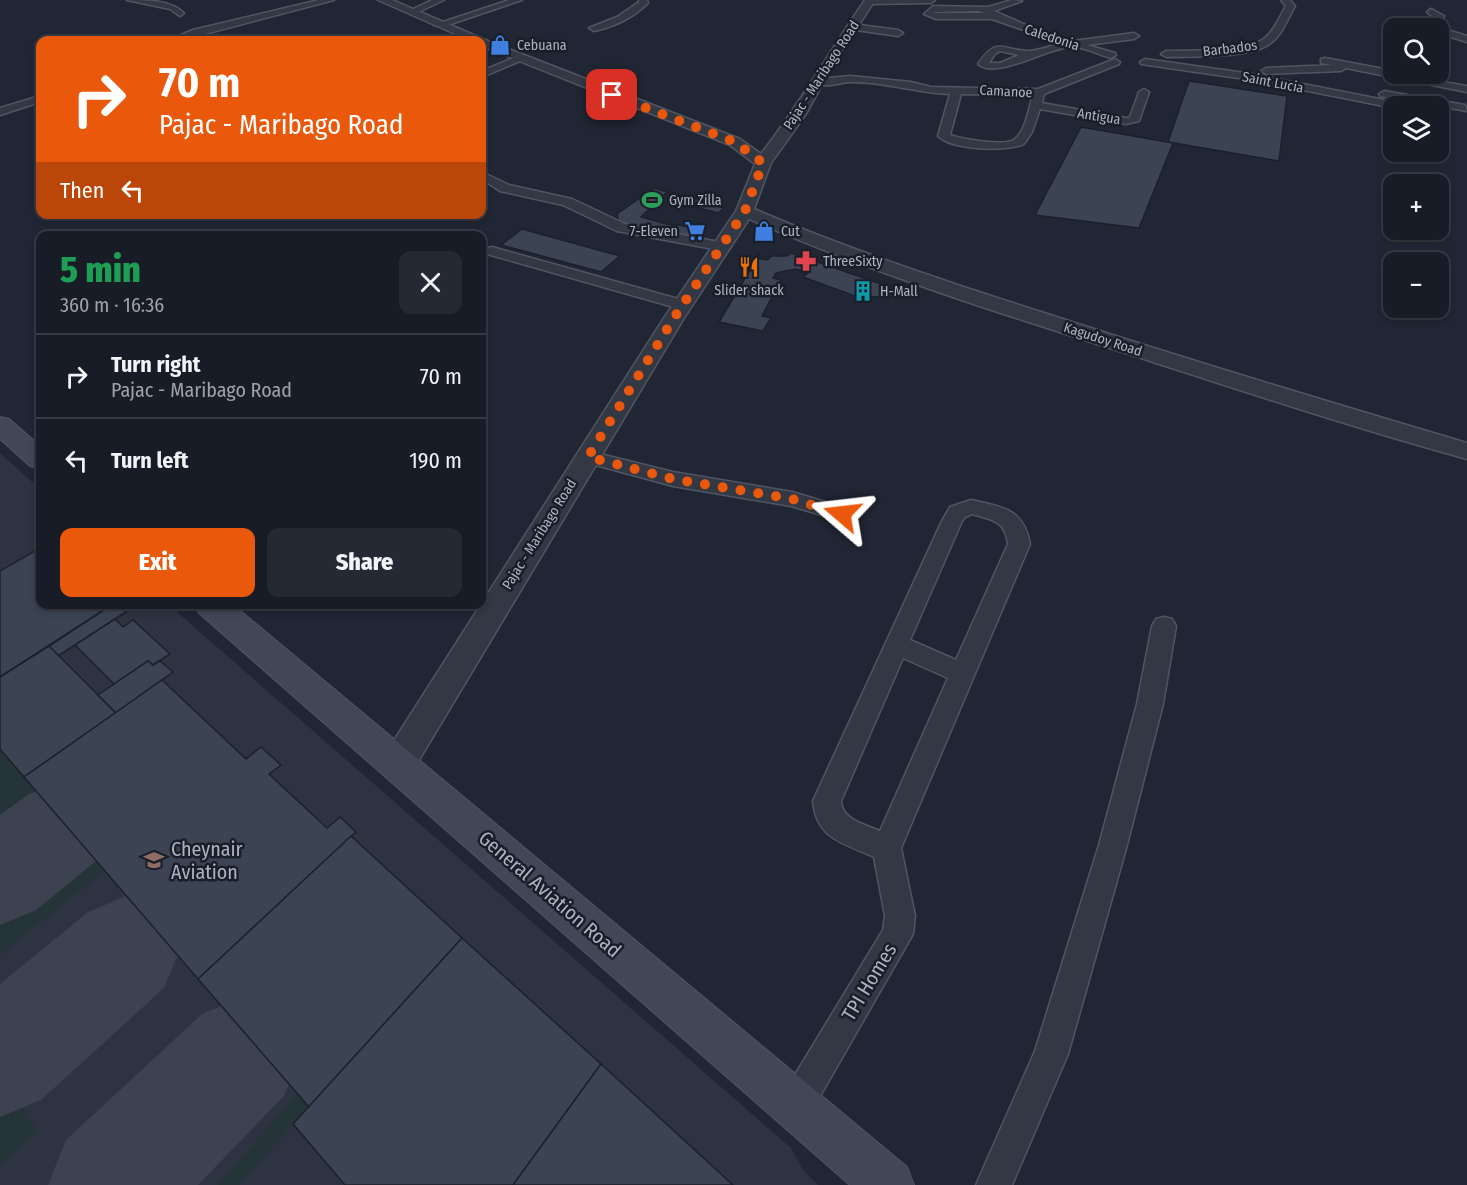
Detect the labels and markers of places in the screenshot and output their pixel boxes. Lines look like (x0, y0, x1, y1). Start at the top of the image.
shop icon: Cebuana (488, 33, 512, 57)
place label: Cebuana (517, 37, 567, 54)
pin (586, 69, 637, 120)
sports icon: Gym Zilla (640, 188, 664, 212)
place label: Gym Zilla (669, 192, 722, 209)
supermarket icon: 7-Eleven (683, 219, 707, 243)
shop icon: Cut (752, 219, 776, 243)
place label: 7-Eleven (630, 223, 678, 240)
place label: Cut (781, 223, 800, 240)
pharmacy icon: ThreeSixty (794, 249, 818, 273)
place label: ThreeSixty (823, 253, 883, 270)
restaurant icon: Slider shack (737, 255, 761, 279)
building icon: H-Mall (851, 279, 875, 303)
place label: Slider shack (714, 282, 784, 299)
place label: H-Mall (880, 283, 918, 300)
place label: Cheynair Aviation (171, 837, 243, 884)
school or university icon: Cheynair Aviation (142, 848, 166, 872)

